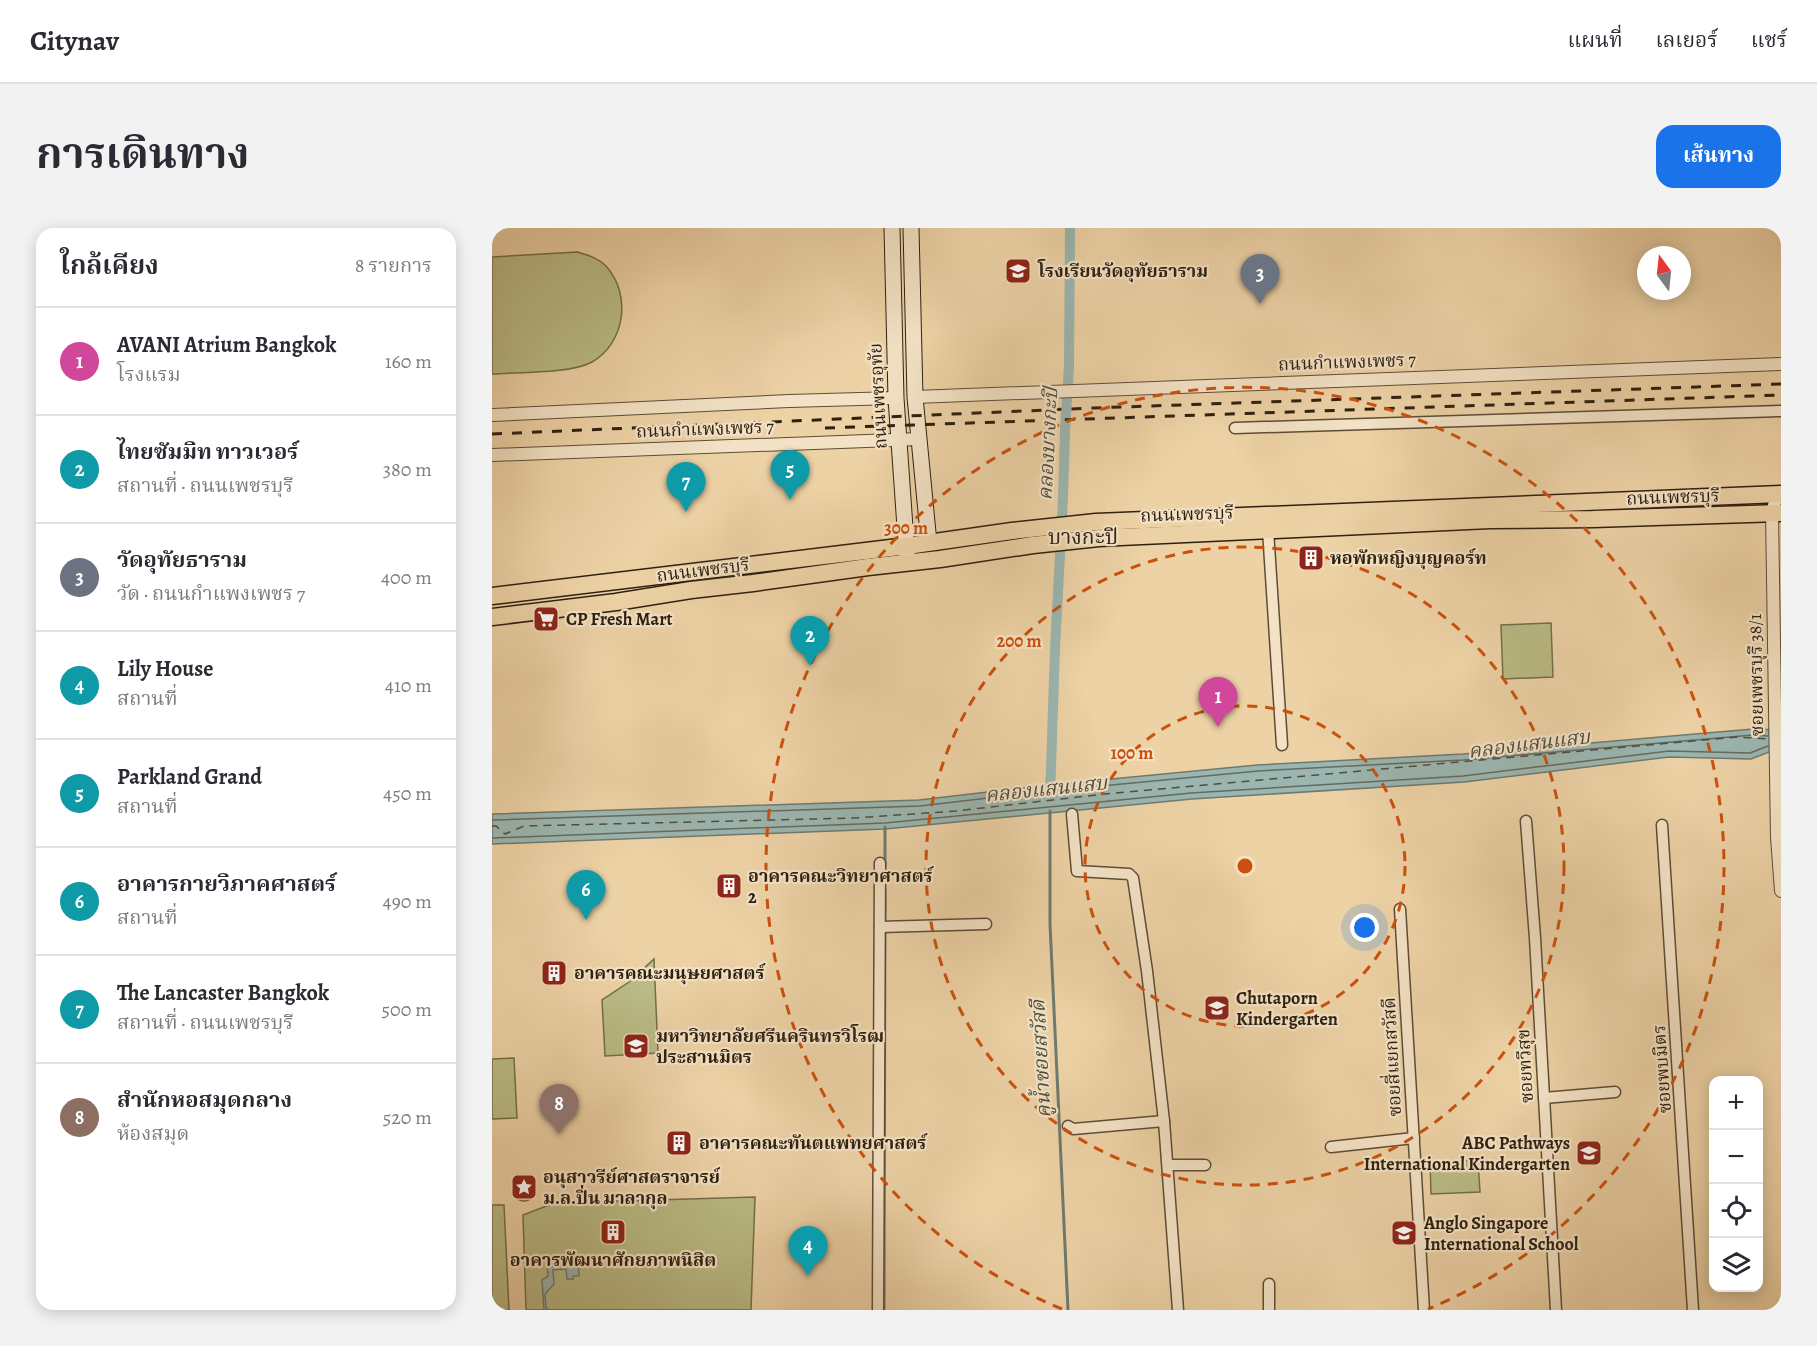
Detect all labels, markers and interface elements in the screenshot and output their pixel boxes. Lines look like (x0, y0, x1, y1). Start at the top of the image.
text: Citynav (30, 22, 119, 60)
text: แผนที่ (1568, 26, 1623, 54)
text: เลเยอร์ (1656, 26, 1718, 54)
text: แชร์ (1751, 26, 1787, 54)
text: การเดินทาง (36, 125, 249, 182)
button: เส้นทาง (1656, 125, 1781, 188)
north arrow (1637, 246, 1691, 300)
text: ใกล้เคียง (60, 248, 159, 283)
text: 8 รายการ (355, 252, 432, 279)
pin: 3 (1240, 254, 1280, 304)
school or university icon: โรงเรียนวัดอุทัยธาราม (1003, 256, 1033, 286)
place label: โรงเรียนวัดอุทัยธาราม (1037, 259, 1208, 283)
text: AVANI Atrium Bangkok (117, 330, 336, 360)
street label: ถนนเพชรอุทัย (863, 342, 893, 450)
text: 1 (76, 348, 83, 375)
text: 160 m (385, 348, 432, 375)
street label: ถนนกำแพงเพชร 7 (1278, 348, 1417, 376)
text: โรงแรม (117, 361, 181, 388)
water label: คลองบางกะปิ (1032, 385, 1065, 501)
street label: ถนนกำแพงเพชร 7 (636, 415, 775, 443)
text: ไทยซัมมิท ทาวเวอร์ (117, 437, 298, 467)
pin: 5 (770, 450, 810, 500)
text: 2 (75, 456, 84, 483)
text: 380 m (383, 456, 432, 483)
pin: 7 (666, 462, 706, 512)
text: สถานที่ · ถนนเพชรบุรี (117, 472, 293, 499)
street label: ถนนเพชรบุรี (1626, 483, 1720, 511)
street label: ถนนเพชรบุรี (1140, 500, 1234, 528)
text: 300 m (884, 516, 928, 540)
district label: บางกะปิ (1048, 523, 1118, 551)
building icon: หอพักหญิงบุญคอร์ท (1296, 543, 1326, 573)
text: วัดอุทัยธาราม (117, 545, 247, 575)
place label: หอพักหญิงบุญคอร์ท (1330, 546, 1487, 570)
street label: ถนนเพชรบุรี (655, 552, 751, 588)
text: 3 (75, 564, 84, 591)
text: 400 m (381, 564, 432, 591)
text: วัด · ถนนกำแพงเพชร 7 (117, 580, 305, 607)
supermarket icon: CP Fresh Mart (531, 604, 561, 634)
place label: CP Fresh Mart (566, 607, 673, 631)
street label: ซอยเพชรบุรี 38/1 (1743, 613, 1769, 737)
pin: 2 (790, 616, 830, 666)
text: 200 m (996, 629, 1042, 653)
text: Lily House (117, 654, 213, 684)
text: 4 (75, 672, 84, 699)
text: 410 m (385, 672, 432, 699)
pin: 1 (1198, 678, 1238, 727)
text: สถานที่ (117, 685, 178, 712)
water label: คลองแสนแสบ (1467, 723, 1593, 765)
text: 100 m (1111, 741, 1153, 765)
text: Parkland Grand (117, 762, 262, 792)
water label: คลองแสนแสบ (984, 769, 1110, 809)
text: 5 (75, 780, 84, 807)
text: 450 m (383, 780, 432, 807)
text: สถานที่ (117, 793, 178, 820)
centre of rings (1235, 856, 1255, 876)
place label: อาคารคณะวิทยาศาสตร์ 2 (748, 864, 934, 909)
text: อาคารกายวิภาคศาสตร์ (117, 869, 336, 899)
pin: 6 (566, 870, 605, 920)
building icon: อาคารคณะวิทยาศาสตร์ 2 (714, 871, 744, 901)
text: 6 (75, 888, 84, 915)
text: 490 m (383, 888, 432, 915)
text: สถานที่ (117, 904, 178, 931)
your location (1350, 913, 1379, 942)
building icon: อาคารคณะมนุษยศาสตร์ (539, 958, 569, 988)
place label: อาคารคณะมนุษยศาสตร์ (574, 961, 766, 985)
text: The Lancaster Bangkok (117, 978, 329, 1008)
place label: Chutaporn Kindergarten (1236, 986, 1338, 1031)
school or university icon: Chutaporn Kindergarten (1202, 993, 1232, 1023)
text: 7 (75, 996, 84, 1023)
text: 500 m (381, 996, 432, 1023)
water label: คูน้ำซอยสวัสดี (1022, 996, 1058, 1119)
street label: ซอยสี่แยกสวัสดี (1375, 997, 1407, 1117)
text: สถานที่ · ถนนเพชรบุรี (117, 1009, 293, 1036)
place label: มหาวิทยาลัยศรีนครินทรวิโรฒ ประสานมิตร (656, 1024, 884, 1069)
street label: ซอยพบมิตร (1647, 1024, 1677, 1114)
street label: ซอยทวีสุข (1511, 1028, 1539, 1104)
school or university icon: มหาวิทยาลัยศรีนครินทรวิโรฒ ประสานมิตร (621, 1031, 651, 1061)
map controls (1709, 1076, 1763, 1292)
button: + (1709, 1076, 1763, 1130)
pin: 8 (540, 1084, 578, 1134)
text: สำนักหอสมุดกลาง (117, 1085, 292, 1115)
text: 8 (75, 1104, 84, 1131)
text: 520 m (383, 1104, 432, 1131)
text: ห้องสมุด (117, 1120, 189, 1147)
building icon: อาคารคณะทันตแพทยศาสตร์ (664, 1128, 694, 1158)
button: − (1709, 1130, 1763, 1184)
place label: อาคารคณะทันตแพทยศาสตร์ (699, 1131, 928, 1155)
place label: ABC Pathways International Kindergarten (1364, 1131, 1570, 1176)
school or university icon: ABC Pathways International Kindergarten (1574, 1138, 1604, 1168)
place label: อนุสาวรีย์ศาสตราจารย์ ม.ล.ปิ่น มาลากุล (543, 1165, 721, 1210)
place icon: อนุสาวรีย์ศาสตราจารย์ ม.ล.ปิ่น มาลากุล (509, 1172, 539, 1202)
button: locate (1709, 1184, 1763, 1238)
place label: Anglo Singapore International School (1423, 1211, 1579, 1256)
building icon: อาคารพัฒนาศักยภาพนิสิต (598, 1217, 628, 1247)
school or university icon: Anglo Singapore International School (1389, 1218, 1419, 1248)
pin: 4 (788, 1226, 828, 1276)
button: layers (1709, 1238, 1763, 1292)
place label: อาคารพัฒนาศักยภาพนิสิต (510, 1248, 716, 1272)

